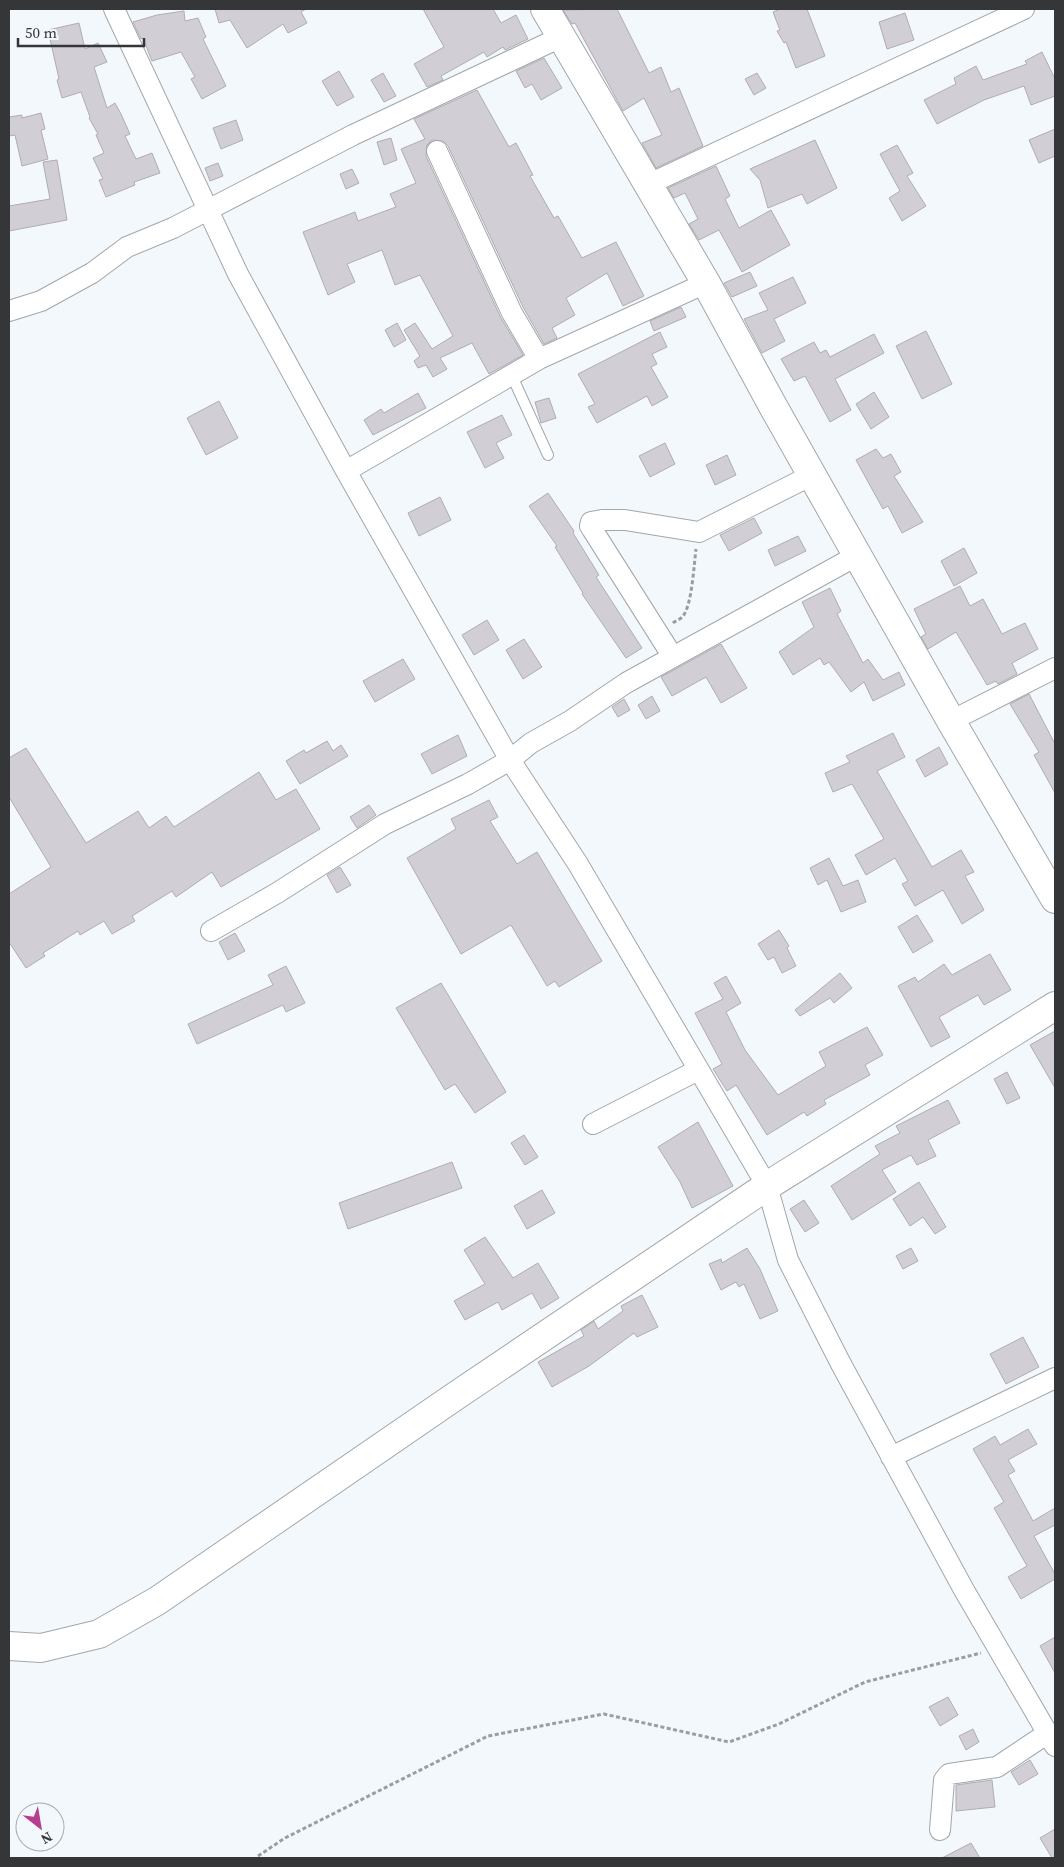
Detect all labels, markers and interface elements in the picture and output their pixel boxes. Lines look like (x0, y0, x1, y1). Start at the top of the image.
scale bar (18, 15, 144, 47)
text: 50 m (25, 22, 57, 43)
north arrow (15, 1802, 65, 1852)
text: N (37, 1827, 56, 1849)

